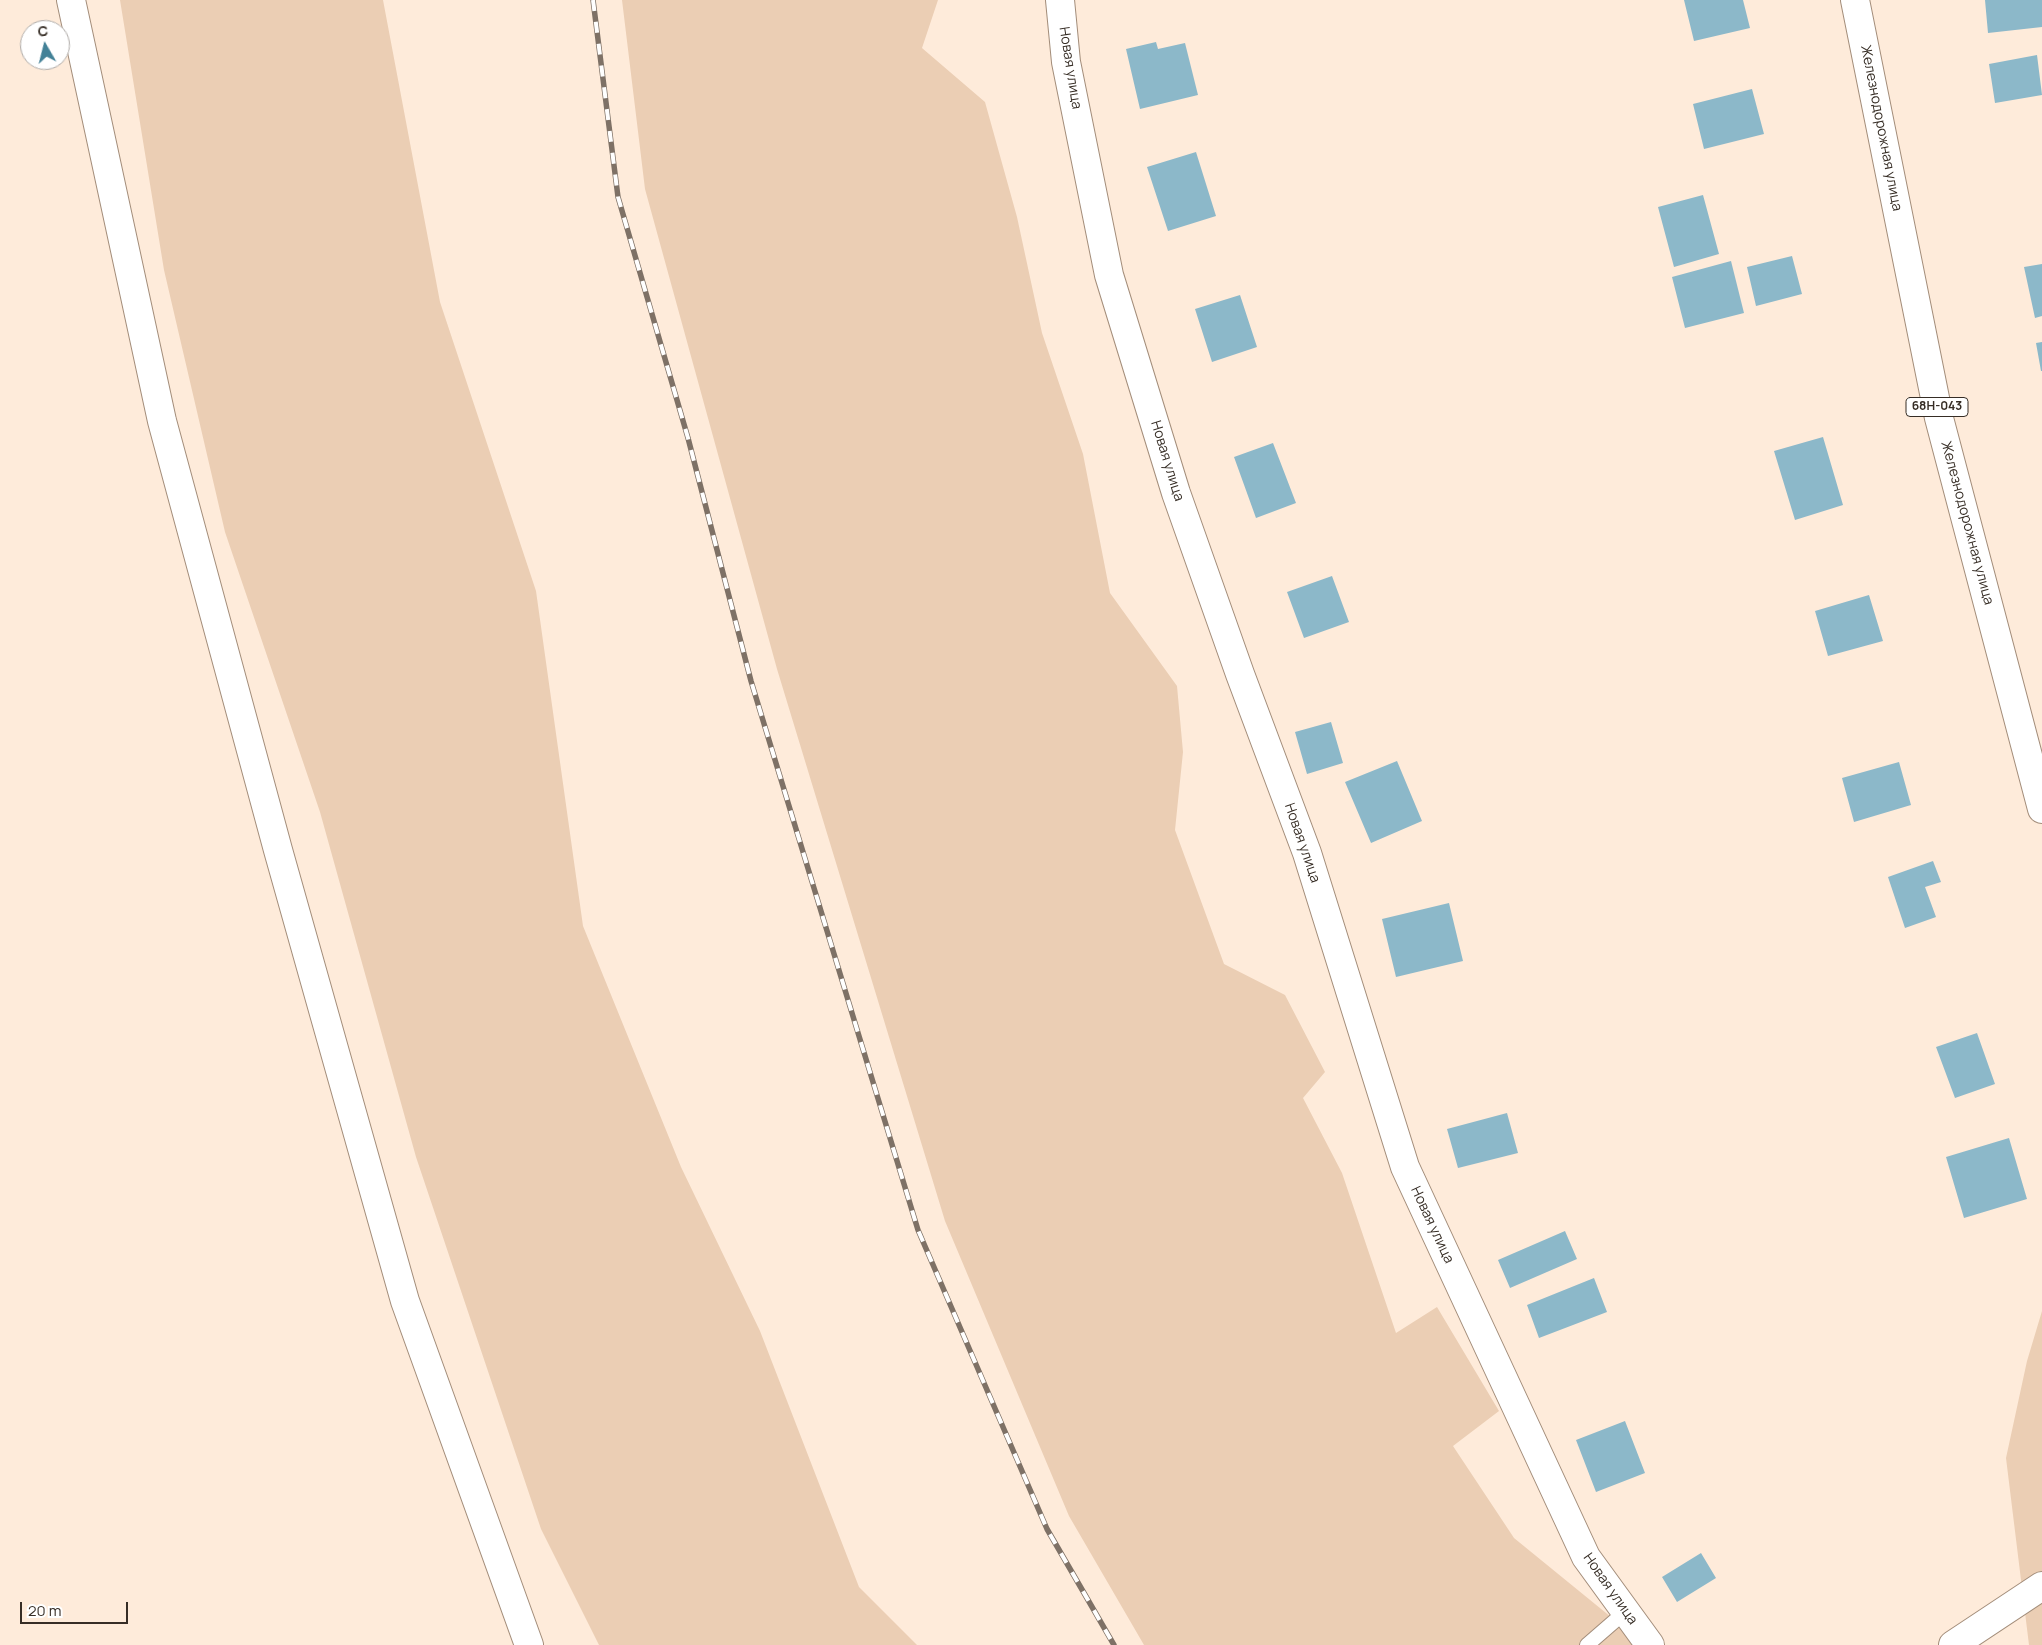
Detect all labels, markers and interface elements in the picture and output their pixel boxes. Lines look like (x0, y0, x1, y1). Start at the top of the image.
north arrow (20, 20, 70, 70)
text: С (37, 21, 49, 41)
street label: Новая улица (1055, 26, 1085, 110)
street label: Железнодорожная улица (1857, 44, 1905, 212)
road number: 68Н-043 (1906, 398, 1968, 417)
street label: Новая улица (1147, 419, 1187, 503)
street label: Железнодорожная улица (1937, 439, 1997, 607)
street label: Новая улица (1281, 801, 1323, 885)
street label: Новая улица (1407, 1184, 1457, 1266)
street label: Новая улица (1579, 1550, 1641, 1628)
scale bar (22, 1592, 130, 1624)
text: 20 m (28, 1600, 61, 1621)

